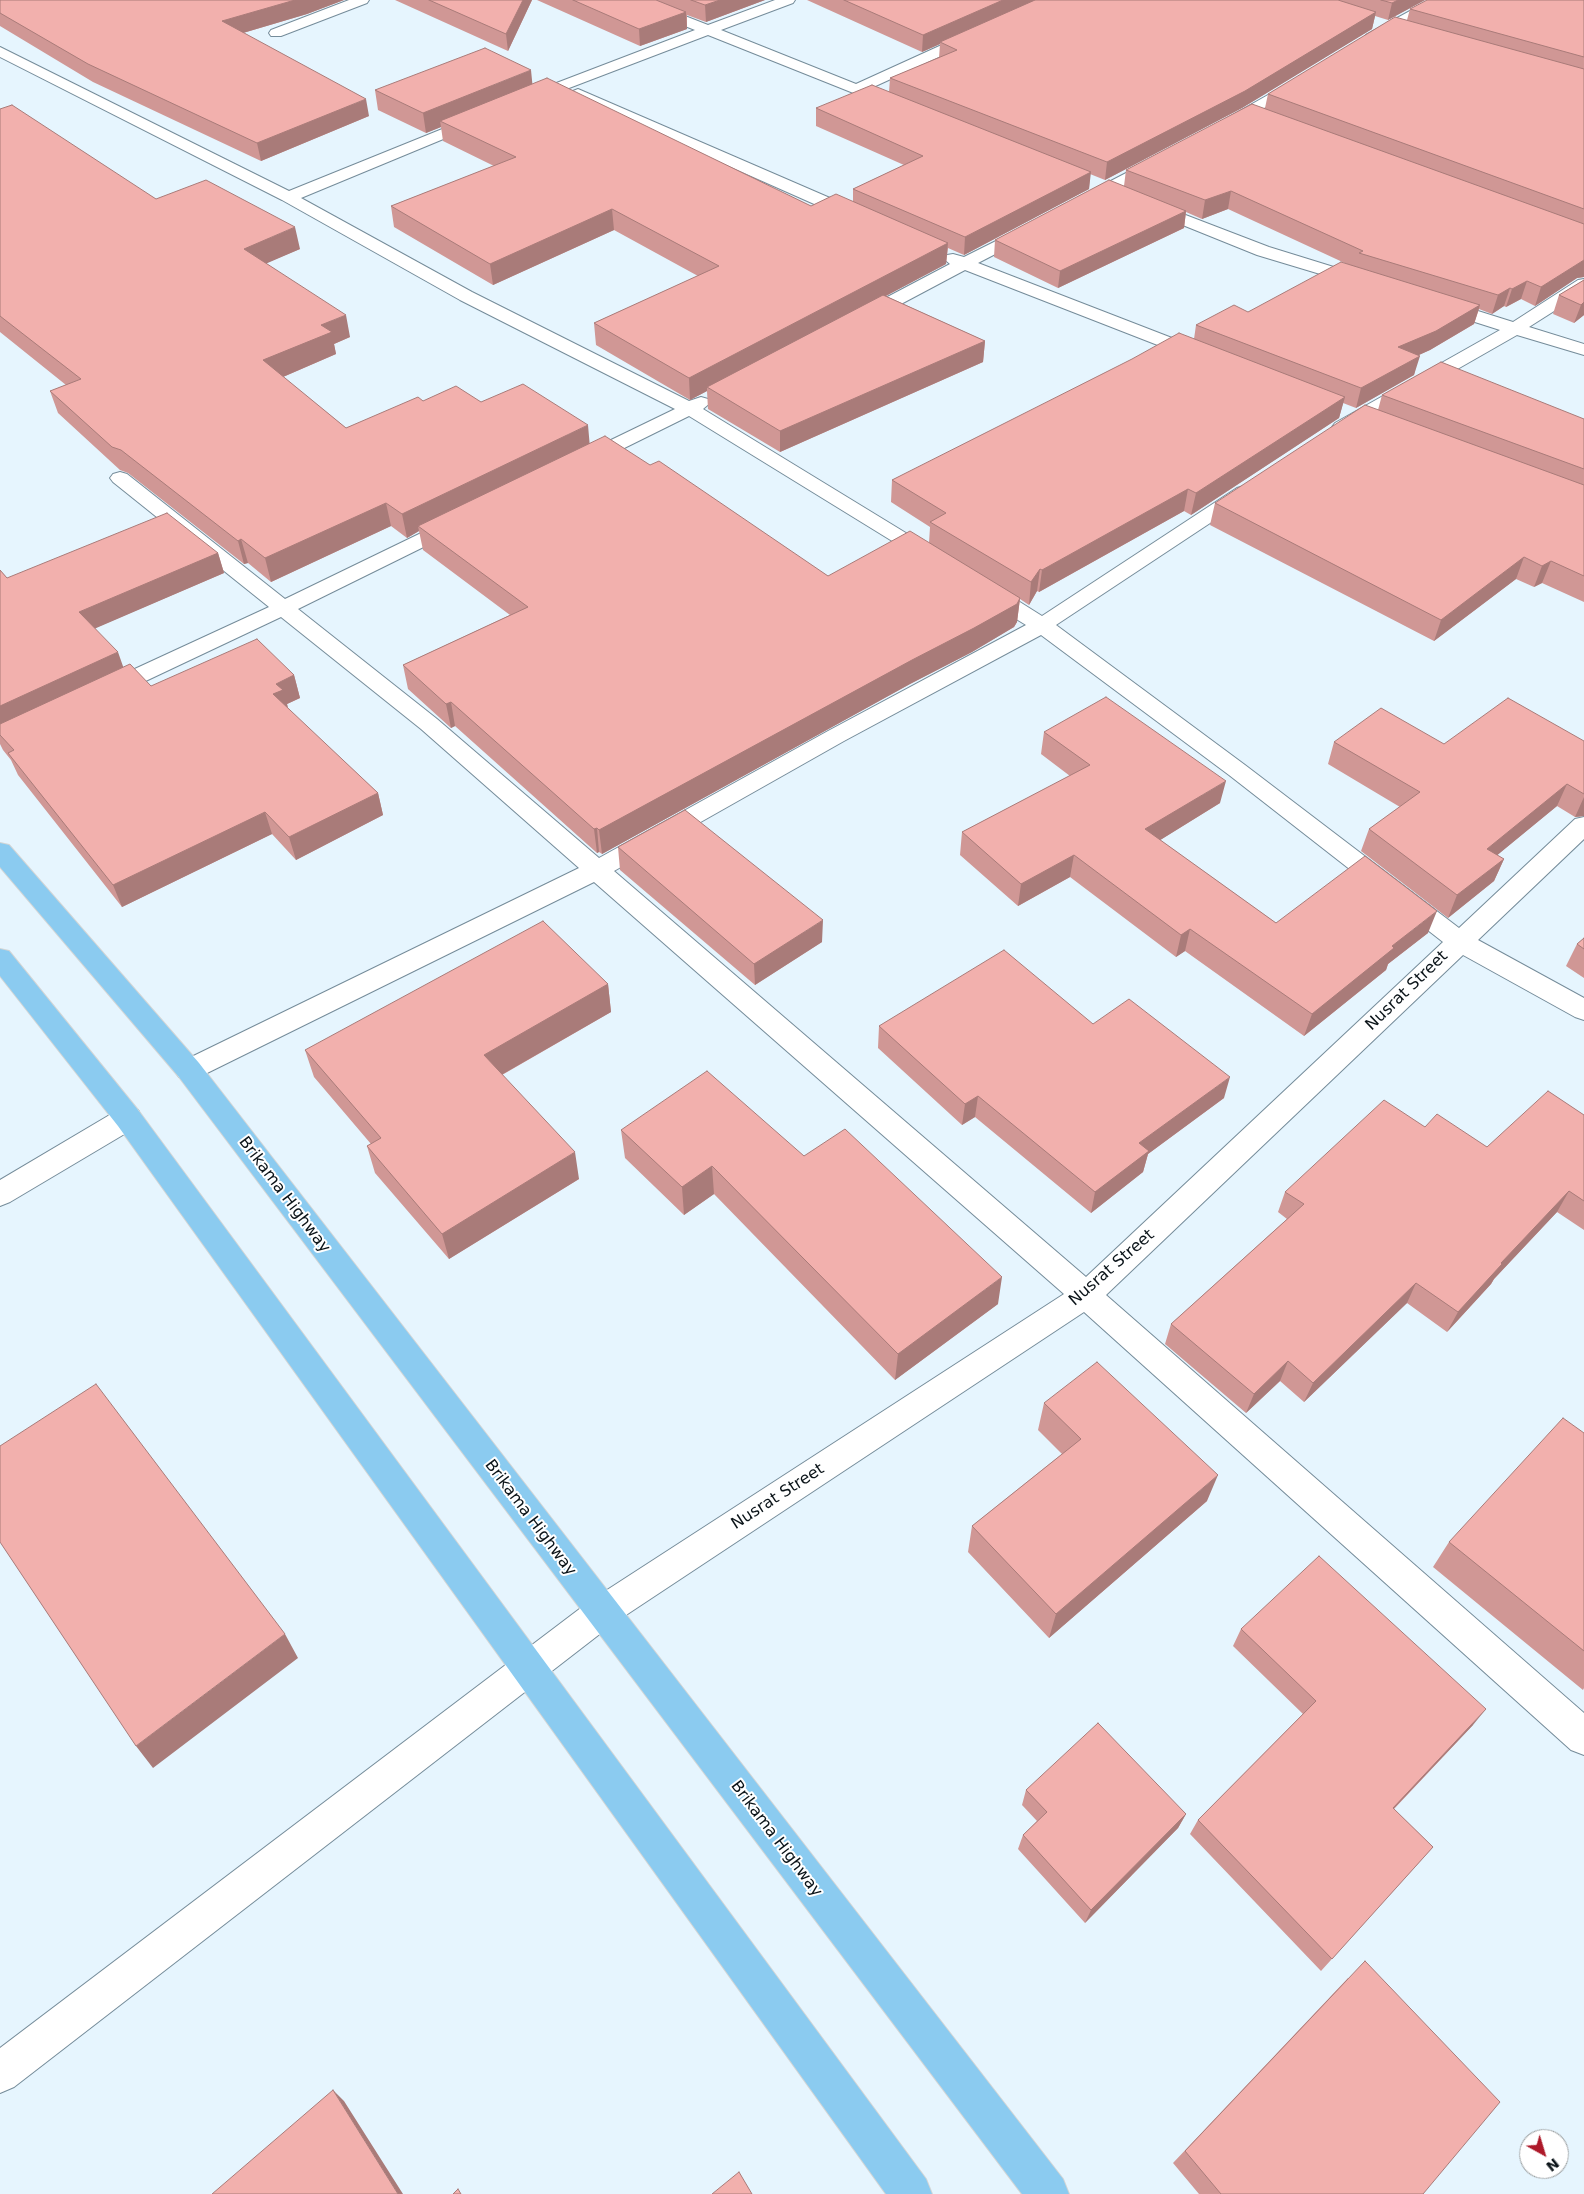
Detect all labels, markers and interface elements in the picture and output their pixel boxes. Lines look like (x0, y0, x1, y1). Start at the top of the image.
street label: Nusrat Street (1362, 947, 1452, 1035)
street label: Brikama Highway (234, 1133, 334, 1257)
street label: Nusrat Street (1065, 1226, 1159, 1310)
street label: Brikama Highway (480, 1456, 580, 1580)
street label: Nusrat Street (728, 1460, 828, 1534)
street label: Brikama Highway (726, 1777, 826, 1901)
north arrow (1519, 2129, 1569, 2179)
text: N (1543, 2155, 1562, 2175)

